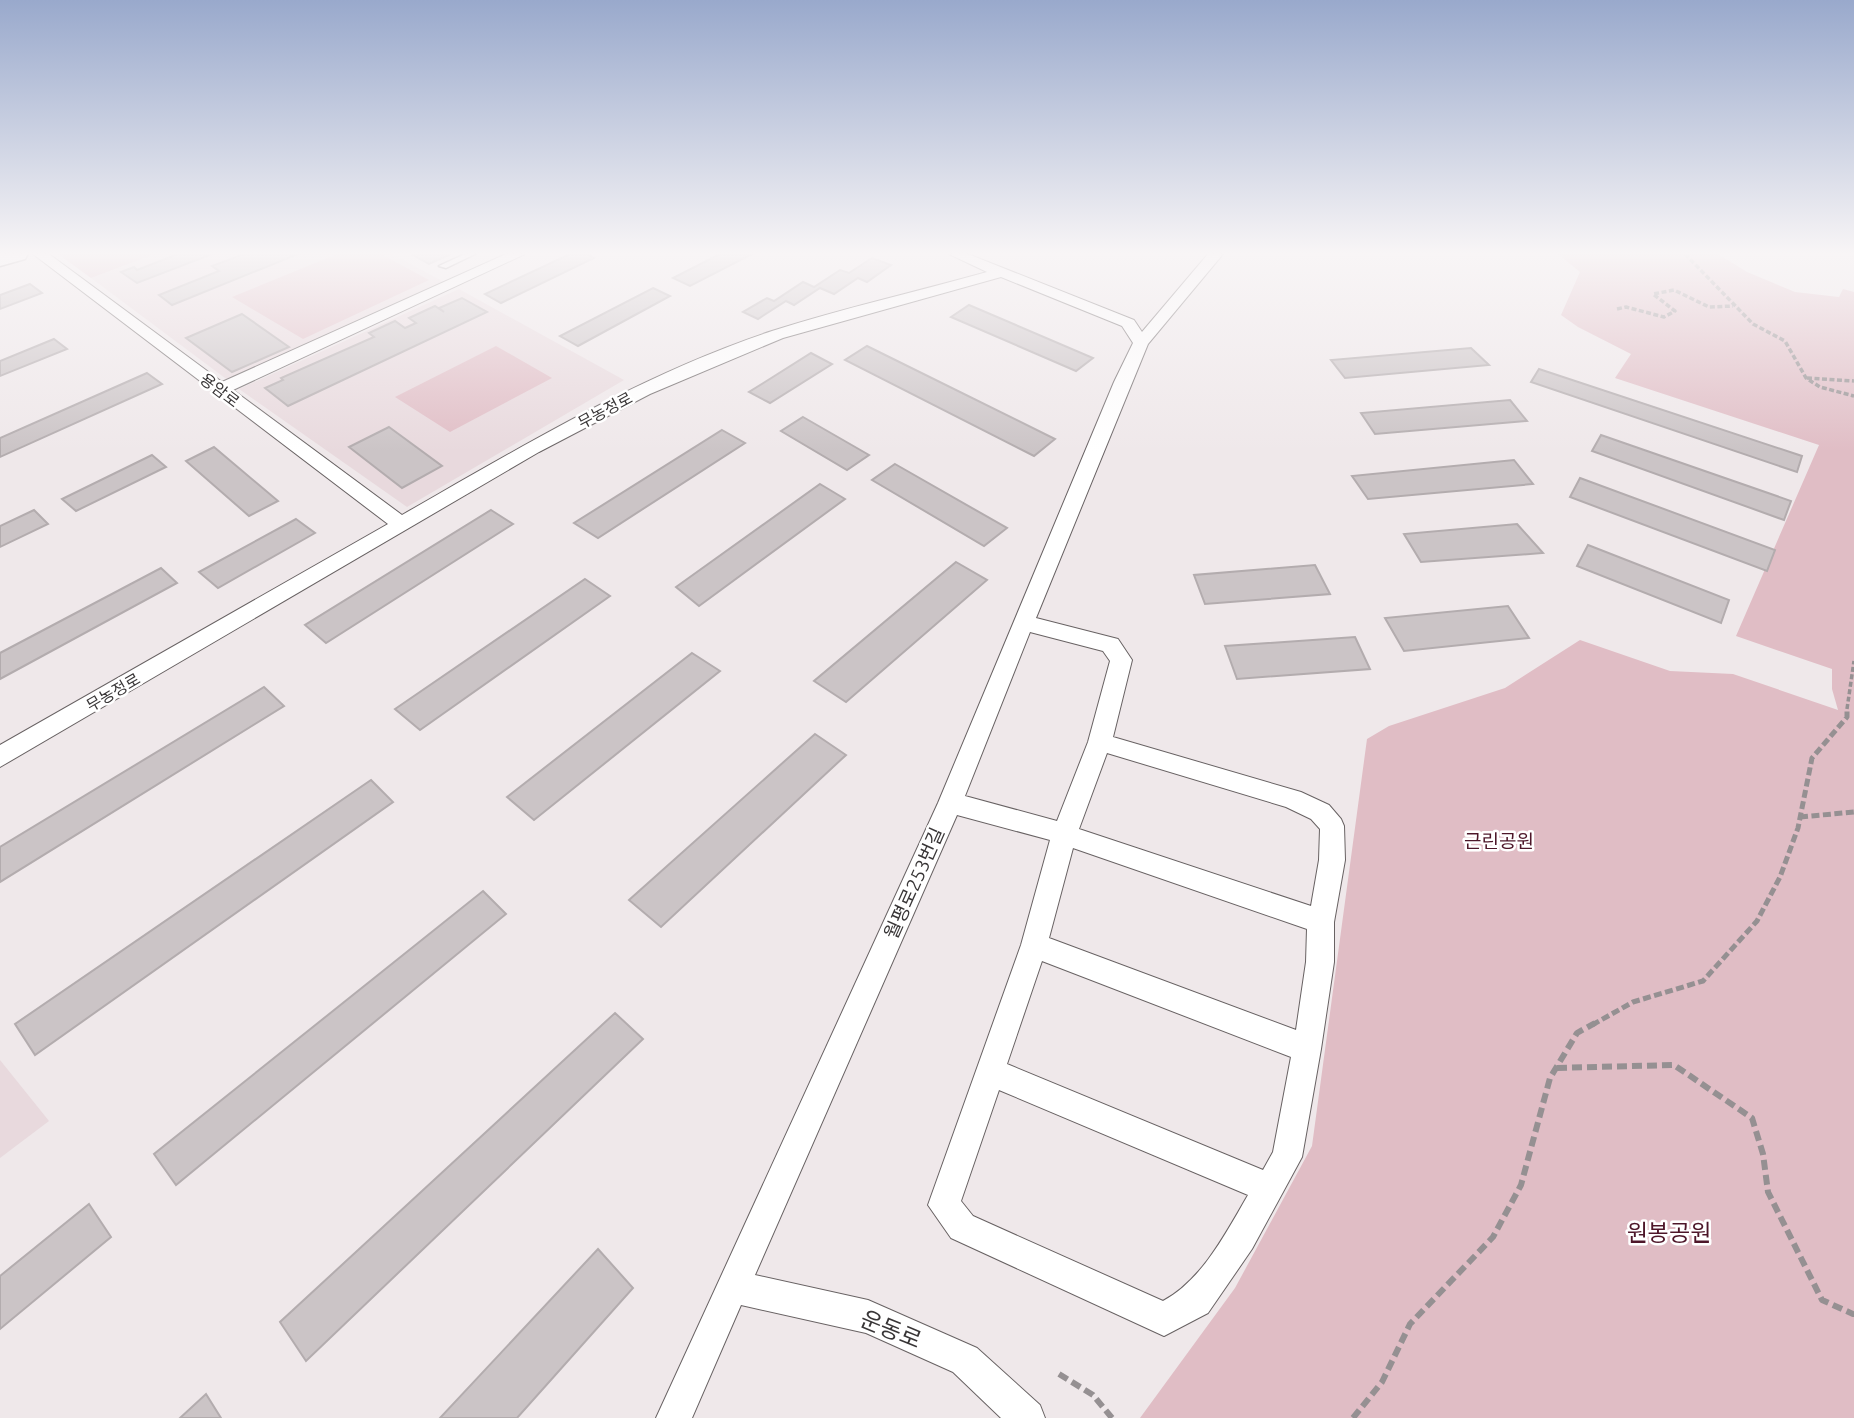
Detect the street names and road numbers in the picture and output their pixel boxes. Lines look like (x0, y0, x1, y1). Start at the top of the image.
street label: 용암로 (197, 370, 243, 411)
street label: 무농정로 (575, 388, 635, 432)
street label: 무농정로 (83, 669, 143, 715)
street label: 월평로253번길 (880, 824, 948, 942)
street label: 운동로 (857, 1306, 925, 1352)

